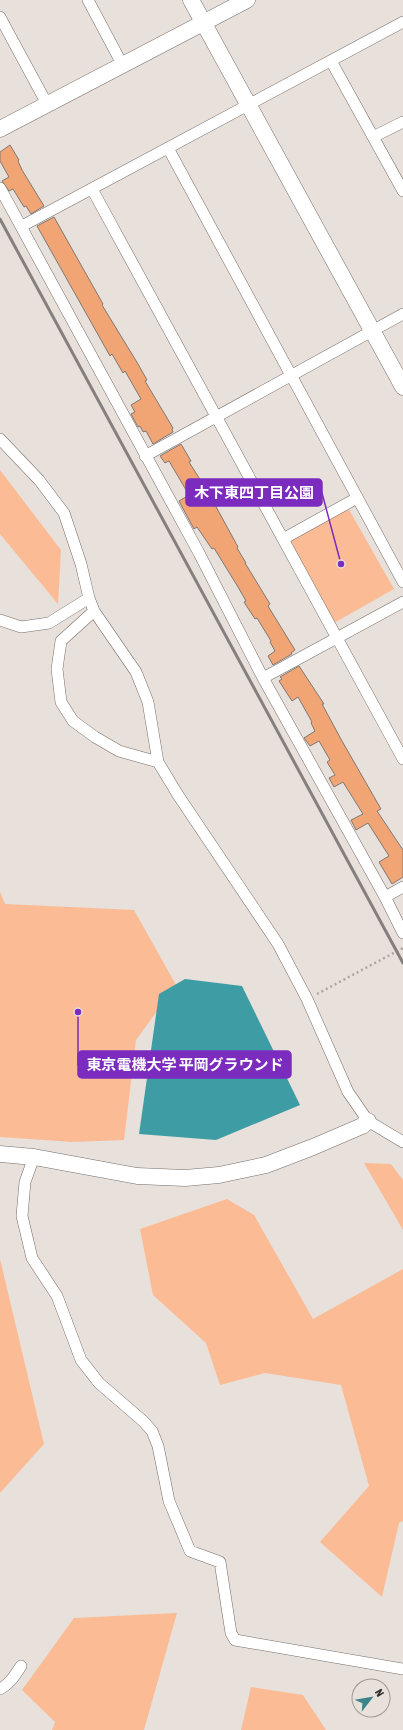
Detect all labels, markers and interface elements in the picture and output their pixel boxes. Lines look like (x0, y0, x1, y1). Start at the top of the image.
callout: 木下東四丁目公園 (186, 479, 322, 506)
text: 木下東四丁目公園 (194, 484, 314, 501)
callout: 東京電機大学 平岡グラウンド (78, 1051, 291, 1078)
text: 東京電機大学 平岡グラウンド (86, 1056, 284, 1073)
north arrow (351, 1678, 391, 1718)
text: N (373, 1687, 386, 1699)

